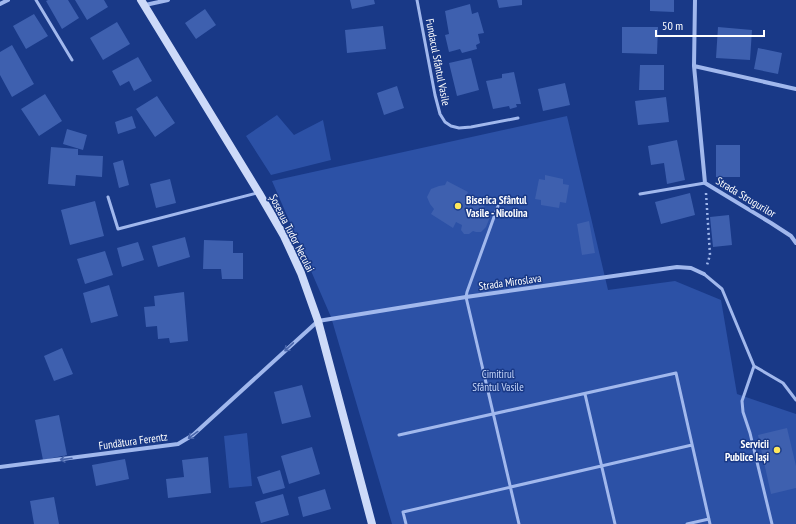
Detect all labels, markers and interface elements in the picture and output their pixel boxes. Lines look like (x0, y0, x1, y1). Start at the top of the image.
scale bar (656, 12, 764, 38)
street label: Fundacul Sfântul Vasile (423, 17, 453, 107)
text: 50 m (662, 18, 683, 33)
street label: Strada Strugurilor (713, 174, 779, 220)
street label: Șoseaua Tudor Neculai (266, 192, 318, 274)
place label: Biserica Sfântul Vasile - Nicolina (465, 193, 528, 220)
marker: Biserica Sfântul Vasile - Nicolina (453, 201, 463, 211)
street label: Strada Miroslava (478, 271, 542, 293)
one-way arrow (284, 343, 294, 352)
park label: Cimitirul Sfântul Vasile (472, 367, 524, 394)
street label: Fundătura Ferentz (98, 429, 168, 453)
one-way arrow (187, 431, 198, 439)
place label: Servicii Publice Iași (725, 437, 770, 464)
marker: Servicii Publice Iași (772, 445, 782, 455)
one-way arrow (60, 455, 73, 462)

